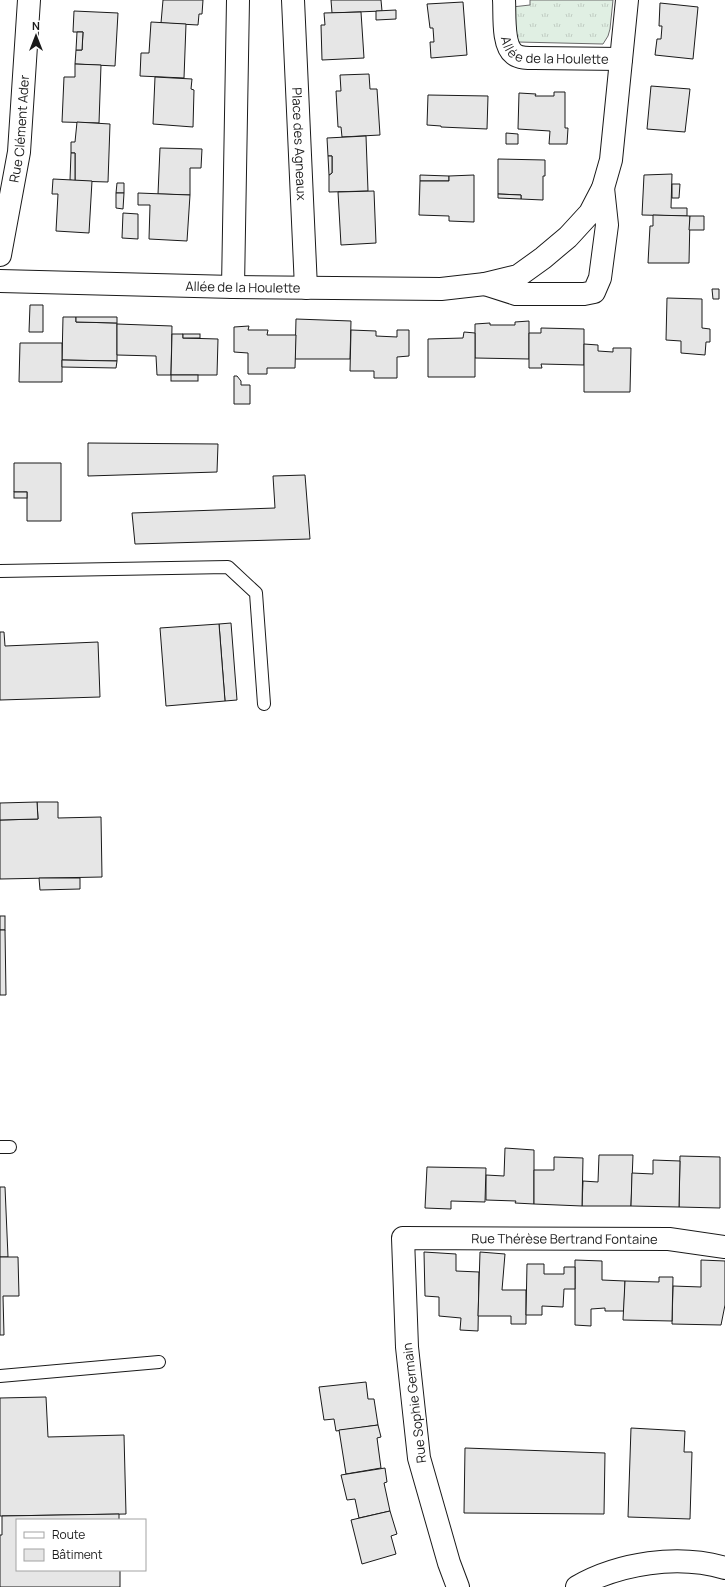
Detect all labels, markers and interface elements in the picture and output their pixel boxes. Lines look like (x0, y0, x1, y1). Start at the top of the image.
north arrow (16, 16, 56, 56)
text: N (32, 18, 40, 33)
street label: Allée de la Houlette (497, 34, 609, 68)
street label: Rue Clément Ader (5, 74, 33, 184)
street label: Place des Agneaux (288, 87, 311, 201)
street label: Allée de la Houlette (185, 277, 301, 297)
street label: Rue Thérèse Bertrand Fontaine (471, 1229, 658, 1248)
street label: Rue Sophie Germain (398, 1342, 430, 1464)
legend (16, 1519, 146, 1571)
text: Route (52, 1526, 85, 1543)
text: Bâtiment (52, 1546, 103, 1563)

